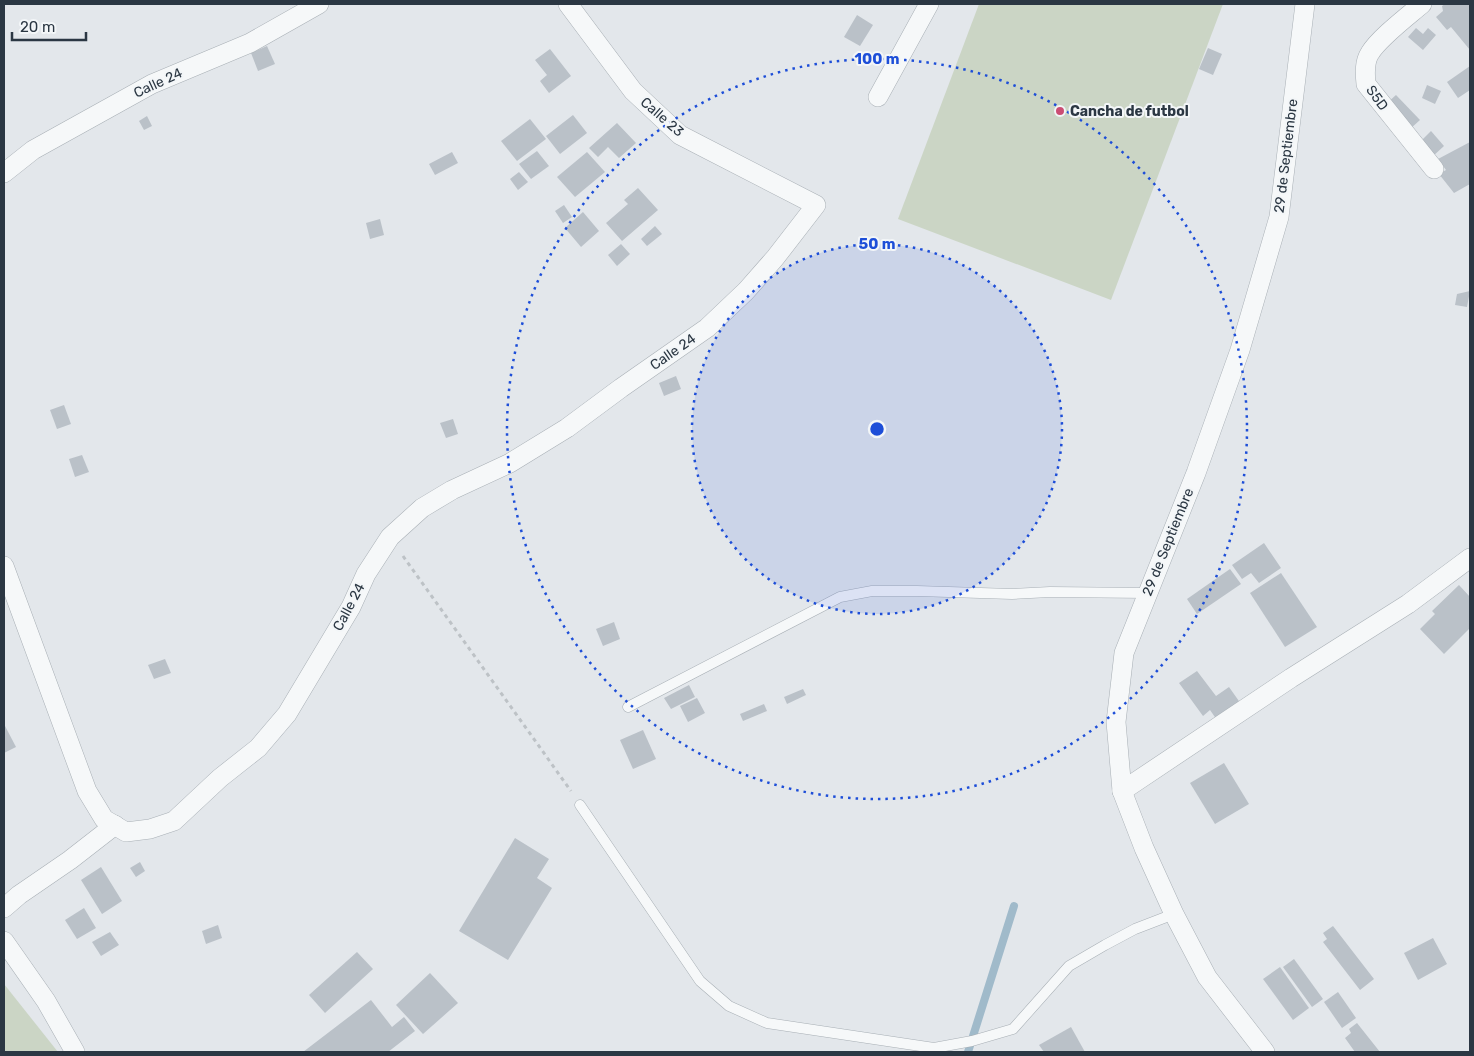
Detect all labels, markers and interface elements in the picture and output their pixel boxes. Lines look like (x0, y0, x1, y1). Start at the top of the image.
scale bar (12, 10, 86, 42)
text: 20 m (20, 18, 55, 36)
text: 100 m (855, 50, 899, 68)
street label: Calle 24 (131, 64, 185, 102)
street label: S5D (1362, 82, 1392, 114)
street label: Calle 23 (637, 94, 687, 140)
street label: 29 de Septiembre (1271, 98, 1301, 214)
place label: Cancha de futbol (1070, 103, 1189, 120)
marker: Cancha de futbol (1054, 105, 1066, 117)
text: 50 m (859, 235, 895, 253)
street label: Calle 24 (647, 330, 699, 374)
centre of rings (868, 420, 886, 438)
street label: 29 de Septiembre (1139, 485, 1197, 598)
street label: Calle 24 (329, 580, 369, 634)

